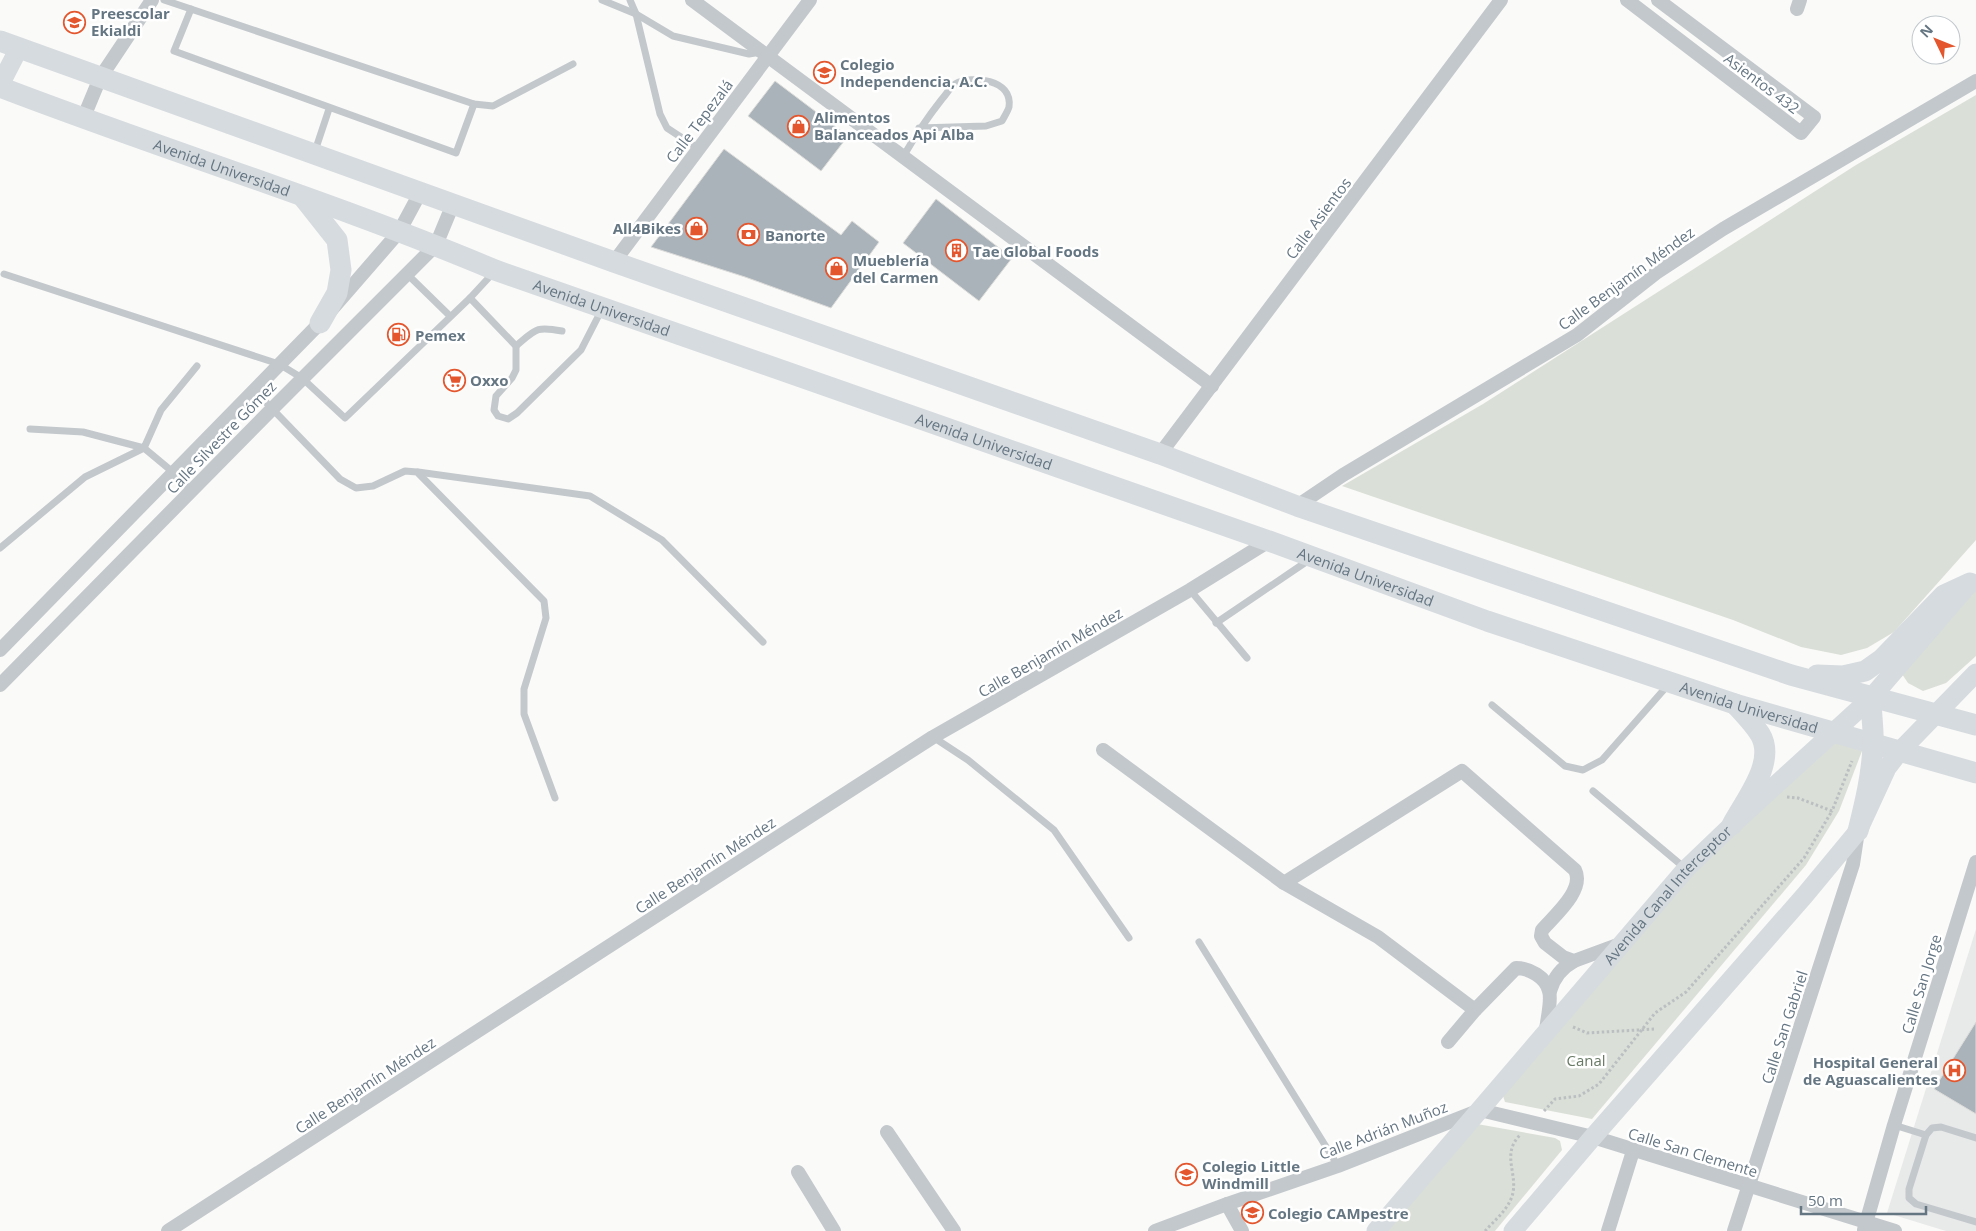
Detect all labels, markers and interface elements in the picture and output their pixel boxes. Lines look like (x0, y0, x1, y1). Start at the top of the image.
place label: Preescolar Ekialdi (91, 3, 170, 40)
school or university icon: Preescolar Ekialdi (63, 10, 87, 34)
north arrow (1911, 15, 1961, 65)
text: N (1915, 20, 1937, 41)
street label: Asientos 432 (1720, 48, 1804, 118)
place label: Colegio Independencia, A.C. (840, 54, 988, 91)
school or university icon: Colegio Independencia, A.C. (812, 61, 836, 85)
street label: Calle Tepezalá (661, 75, 737, 167)
place label: Alimentos Balanceados Api Alba (814, 107, 974, 144)
shop icon: Alimentos Balanceados Api Alba (786, 114, 810, 138)
street label: Avenida Universidad (151, 134, 293, 201)
street label: Calle Asientos (1281, 173, 1355, 263)
shop icon: All4Bikes (685, 216, 709, 240)
place label: All4Bikes (613, 218, 681, 238)
street label: Calle Benjamín Méndez (1554, 222, 1698, 334)
bank icon: Banorte (737, 223, 761, 247)
place label: Banorte (765, 225, 826, 245)
building icon: Tae Global Foods (945, 239, 969, 263)
place label: Tae Global Foods (973, 241, 1099, 261)
place label: Mueblería del Carmen (853, 250, 939, 287)
shop icon: Mueblería del Carmen (825, 257, 849, 281)
street label: Avenida Universidad (531, 274, 673, 341)
fuel station icon: Pemex (387, 323, 411, 347)
place label: Pemex (415, 325, 466, 345)
supermarket icon: Oxxo (442, 368, 466, 392)
place label: Oxxo (470, 370, 509, 390)
street label: Calle Silvestre Gómez (162, 376, 280, 498)
street label: Avenida Universidad (913, 408, 1055, 474)
street label: Avenida Universidad (1295, 542, 1437, 611)
street label: Calle Benjamín Méndez (974, 602, 1126, 702)
street label: Avenida Universidad (1677, 676, 1821, 737)
street label: Calle Benjamín Méndez (631, 812, 779, 918)
street label: Avenida Canal Interceptor (1599, 821, 1736, 968)
street label: Calle San Jorge (1896, 932, 1946, 1036)
street label: Calle San Gabriel (1756, 968, 1812, 1086)
street label: Calle Benjamín Méndez (291, 1032, 439, 1138)
park label: Canal (1566, 1050, 1606, 1070)
place label: Hospital General de Aguascalientes (1803, 1052, 1938, 1089)
hospital icon: Hospital General de Aguascalientes (1942, 1059, 1966, 1083)
street label: Calle Adrián Muñoz (1316, 1096, 1450, 1164)
street label: Calle San Clemente (1626, 1123, 1760, 1181)
place label: Colegio Little Windmill (1202, 1156, 1300, 1193)
school or university icon: Colegio Little Windmill (1174, 1163, 1198, 1187)
scale bar (1801, 1184, 1926, 1216)
text: 50 m (1808, 1190, 1843, 1210)
school or university icon: Colegio CAMpestre (1240, 1201, 1264, 1225)
place label: Colegio CAMpestre (1268, 1203, 1409, 1223)

